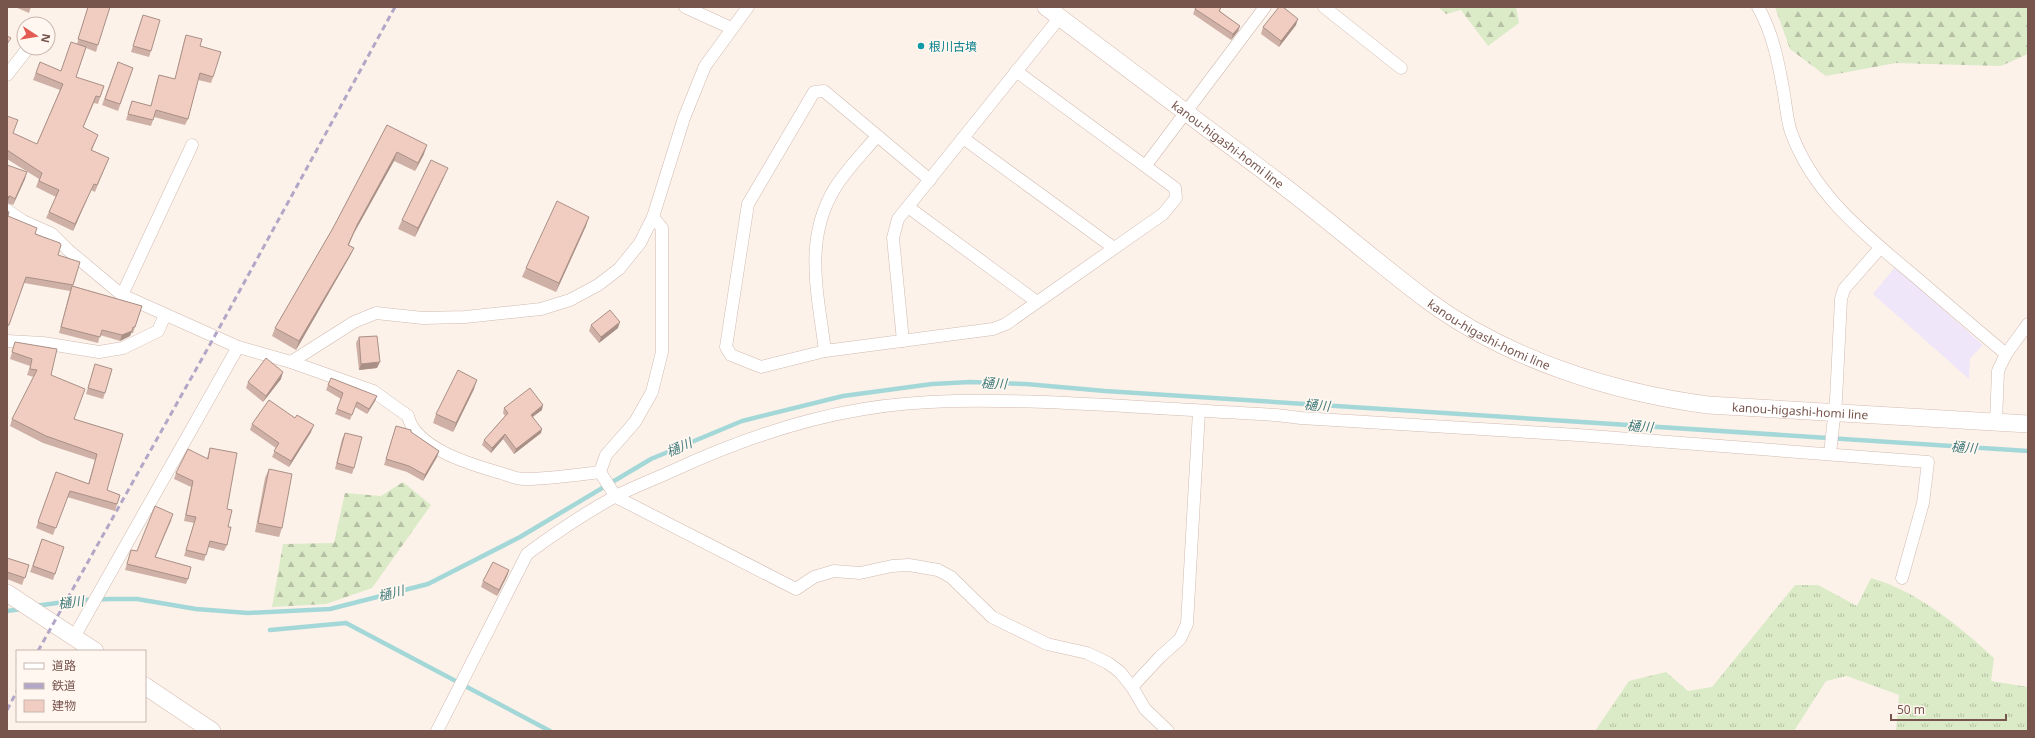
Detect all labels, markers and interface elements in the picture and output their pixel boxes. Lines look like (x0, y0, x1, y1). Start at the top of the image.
north arrow (16, 16, 56, 56)
text: N (38, 32, 55, 44)
place label: 根川古墳 (929, 38, 977, 55)
marker: 根川古墳 (916, 41, 926, 51)
street label: kanou-higashi-homi line (1168, 96, 1288, 192)
street label: kanou-higashi-homi line (1424, 295, 1553, 374)
water label: 樋川 (981, 374, 1009, 393)
water label: 樋川 (1303, 395, 1333, 415)
street label: kanou-higashi-homi line (1732, 398, 1869, 423)
water label: 樋川 (1626, 416, 1656, 436)
water label: 樋川 (664, 433, 696, 460)
water label: 樋川 (1950, 437, 1980, 457)
water label: 樋川 (376, 581, 408, 605)
water label: 樋川 (57, 591, 87, 613)
legend (16, 650, 146, 722)
text: 道路 (52, 657, 76, 674)
text: 鉄道 (52, 677, 76, 694)
scale bar (1891, 696, 2006, 722)
text: 建物 (52, 697, 76, 714)
text: 50 m (1897, 701, 1925, 718)

